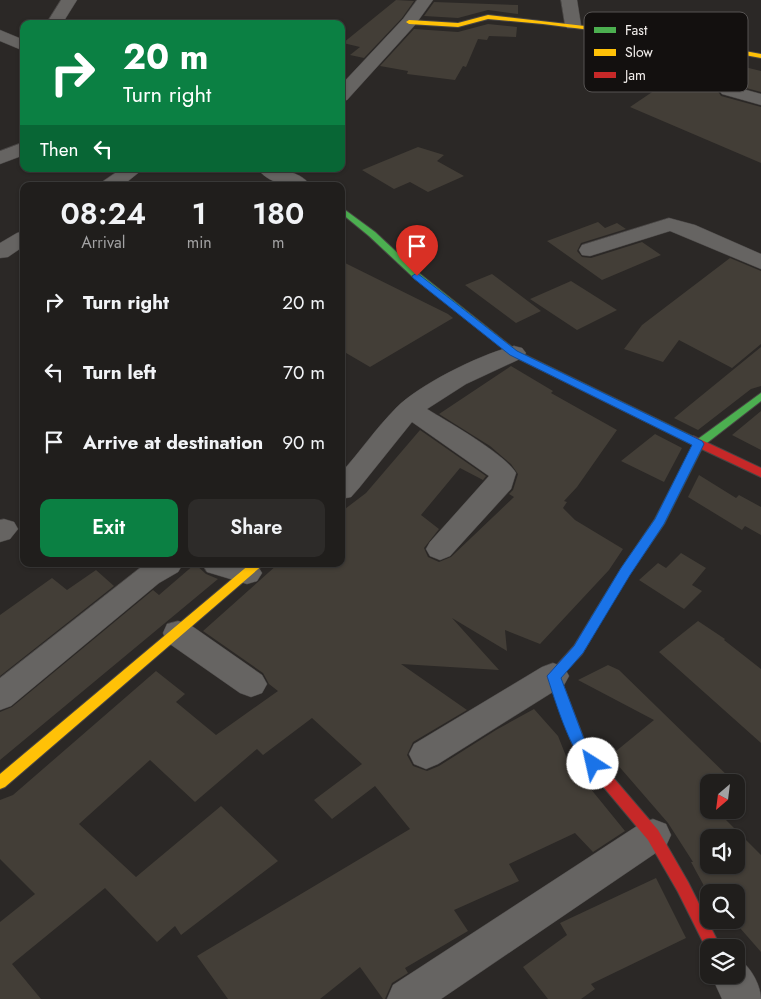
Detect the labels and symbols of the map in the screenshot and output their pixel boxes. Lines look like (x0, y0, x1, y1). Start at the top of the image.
legend (584, 12, 748, 92)
text: Fast (625, 20, 648, 40)
text: Slow (625, 42, 653, 62)
text: Jam (623, 65, 646, 85)
pin (396, 225, 438, 276)
position arrow (566, 737, 618, 789)
north arrow (700, 774, 745, 819)

